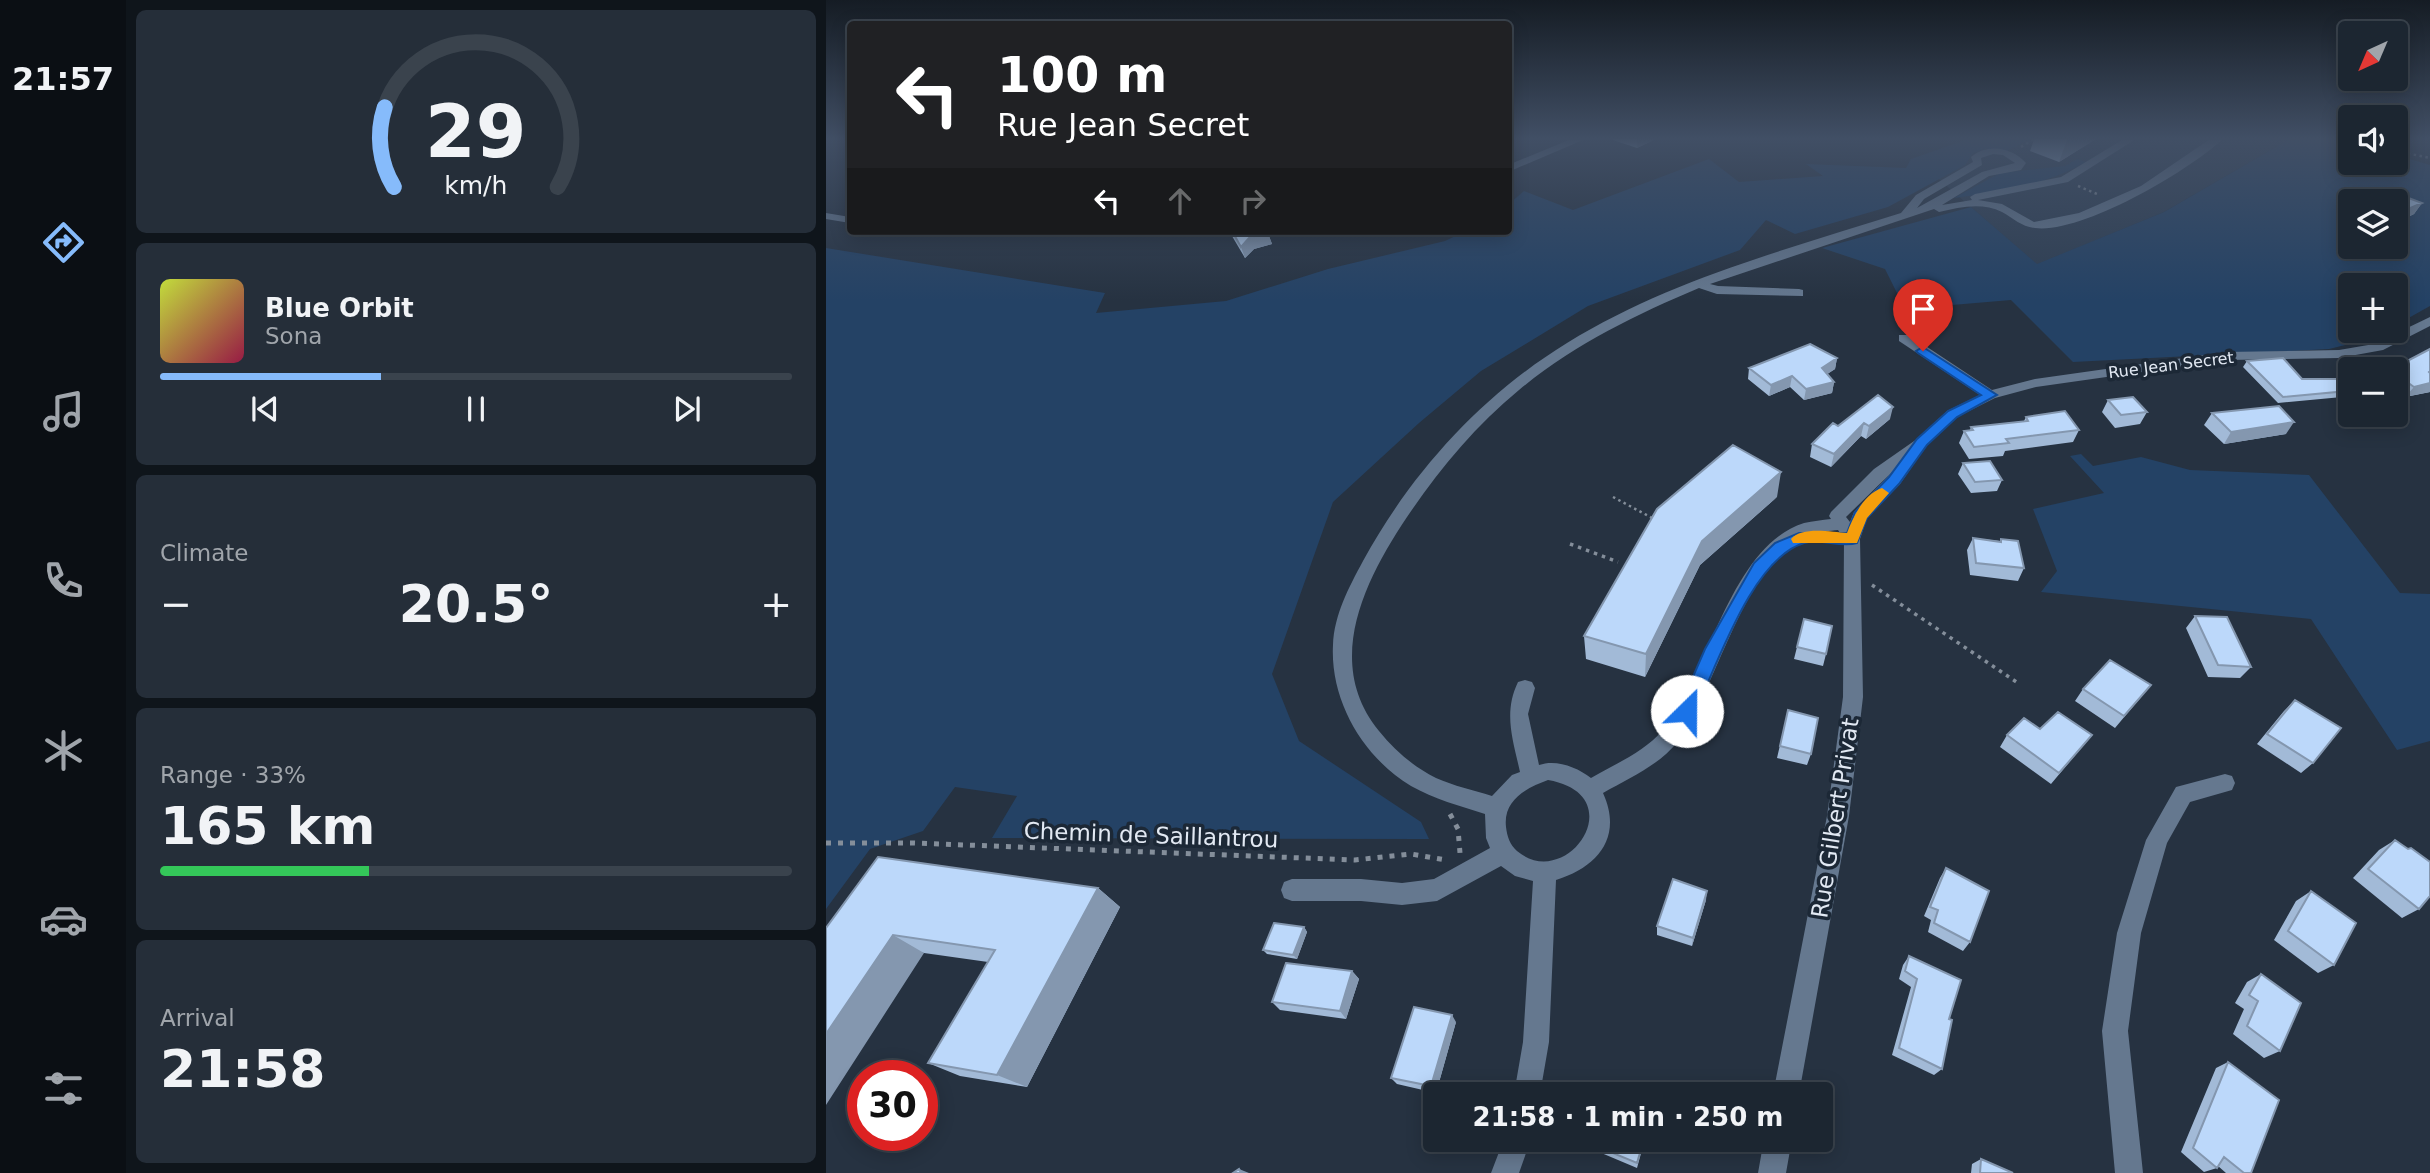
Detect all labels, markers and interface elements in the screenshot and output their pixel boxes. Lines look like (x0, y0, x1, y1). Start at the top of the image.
north arrow (2338, 21, 2408, 91)
map controls (2338, 21, 2408, 427)
text: 100 m (997, 47, 1167, 104)
icon: left (882, 49, 973, 140)
text: 21:57 (12, 60, 114, 98)
text: 29 (425, 90, 527, 175)
button: sound (2338, 105, 2408, 175)
text: Rue Jean Secret (997, 106, 1249, 144)
text: km/h (444, 171, 508, 200)
icon: left (1088, 182, 1126, 220)
icon: ahead (1161, 182, 1199, 220)
icon: right (1234, 182, 1272, 220)
button: layers (2338, 189, 2408, 259)
icon: directions (39, 218, 88, 267)
button: + (2338, 273, 2408, 343)
pin (1893, 279, 1953, 351)
icon: arrive (1904, 290, 1942, 328)
text: Blue Orbit (265, 293, 414, 323)
text: Sona (265, 323, 322, 349)
street label: Rue Jean Secret (2107, 348, 2235, 382)
button: − (2338, 357, 2408, 427)
icon: music (39, 387, 88, 436)
icon: previous (246, 390, 284, 428)
icon: pause (457, 390, 495, 428)
icon: next (668, 390, 706, 428)
text: Climate (160, 540, 249, 566)
icon: phone (39, 556, 88, 605)
text: 20.5° (399, 574, 553, 634)
text: − (160, 582, 192, 626)
text: + (760, 582, 792, 626)
position arrow (1650, 674, 1724, 748)
street label: Rue Gilbert Privat (1806, 716, 1864, 920)
icon: climate (39, 726, 88, 775)
text: Range · 33% (160, 762, 306, 788)
text: 165 km (160, 796, 375, 856)
street label: Chemin de Saillantrou (1023, 818, 1279, 852)
icon: car (39, 895, 88, 944)
text: Arrival (160, 1005, 235, 1031)
text: 21:58 (160, 1039, 326, 1099)
speed limit sign: 30 (847, 1060, 938, 1151)
icon: filters (39, 1064, 88, 1113)
text: 21:58 · 1 min · 250 m (1473, 1102, 1783, 1132)

